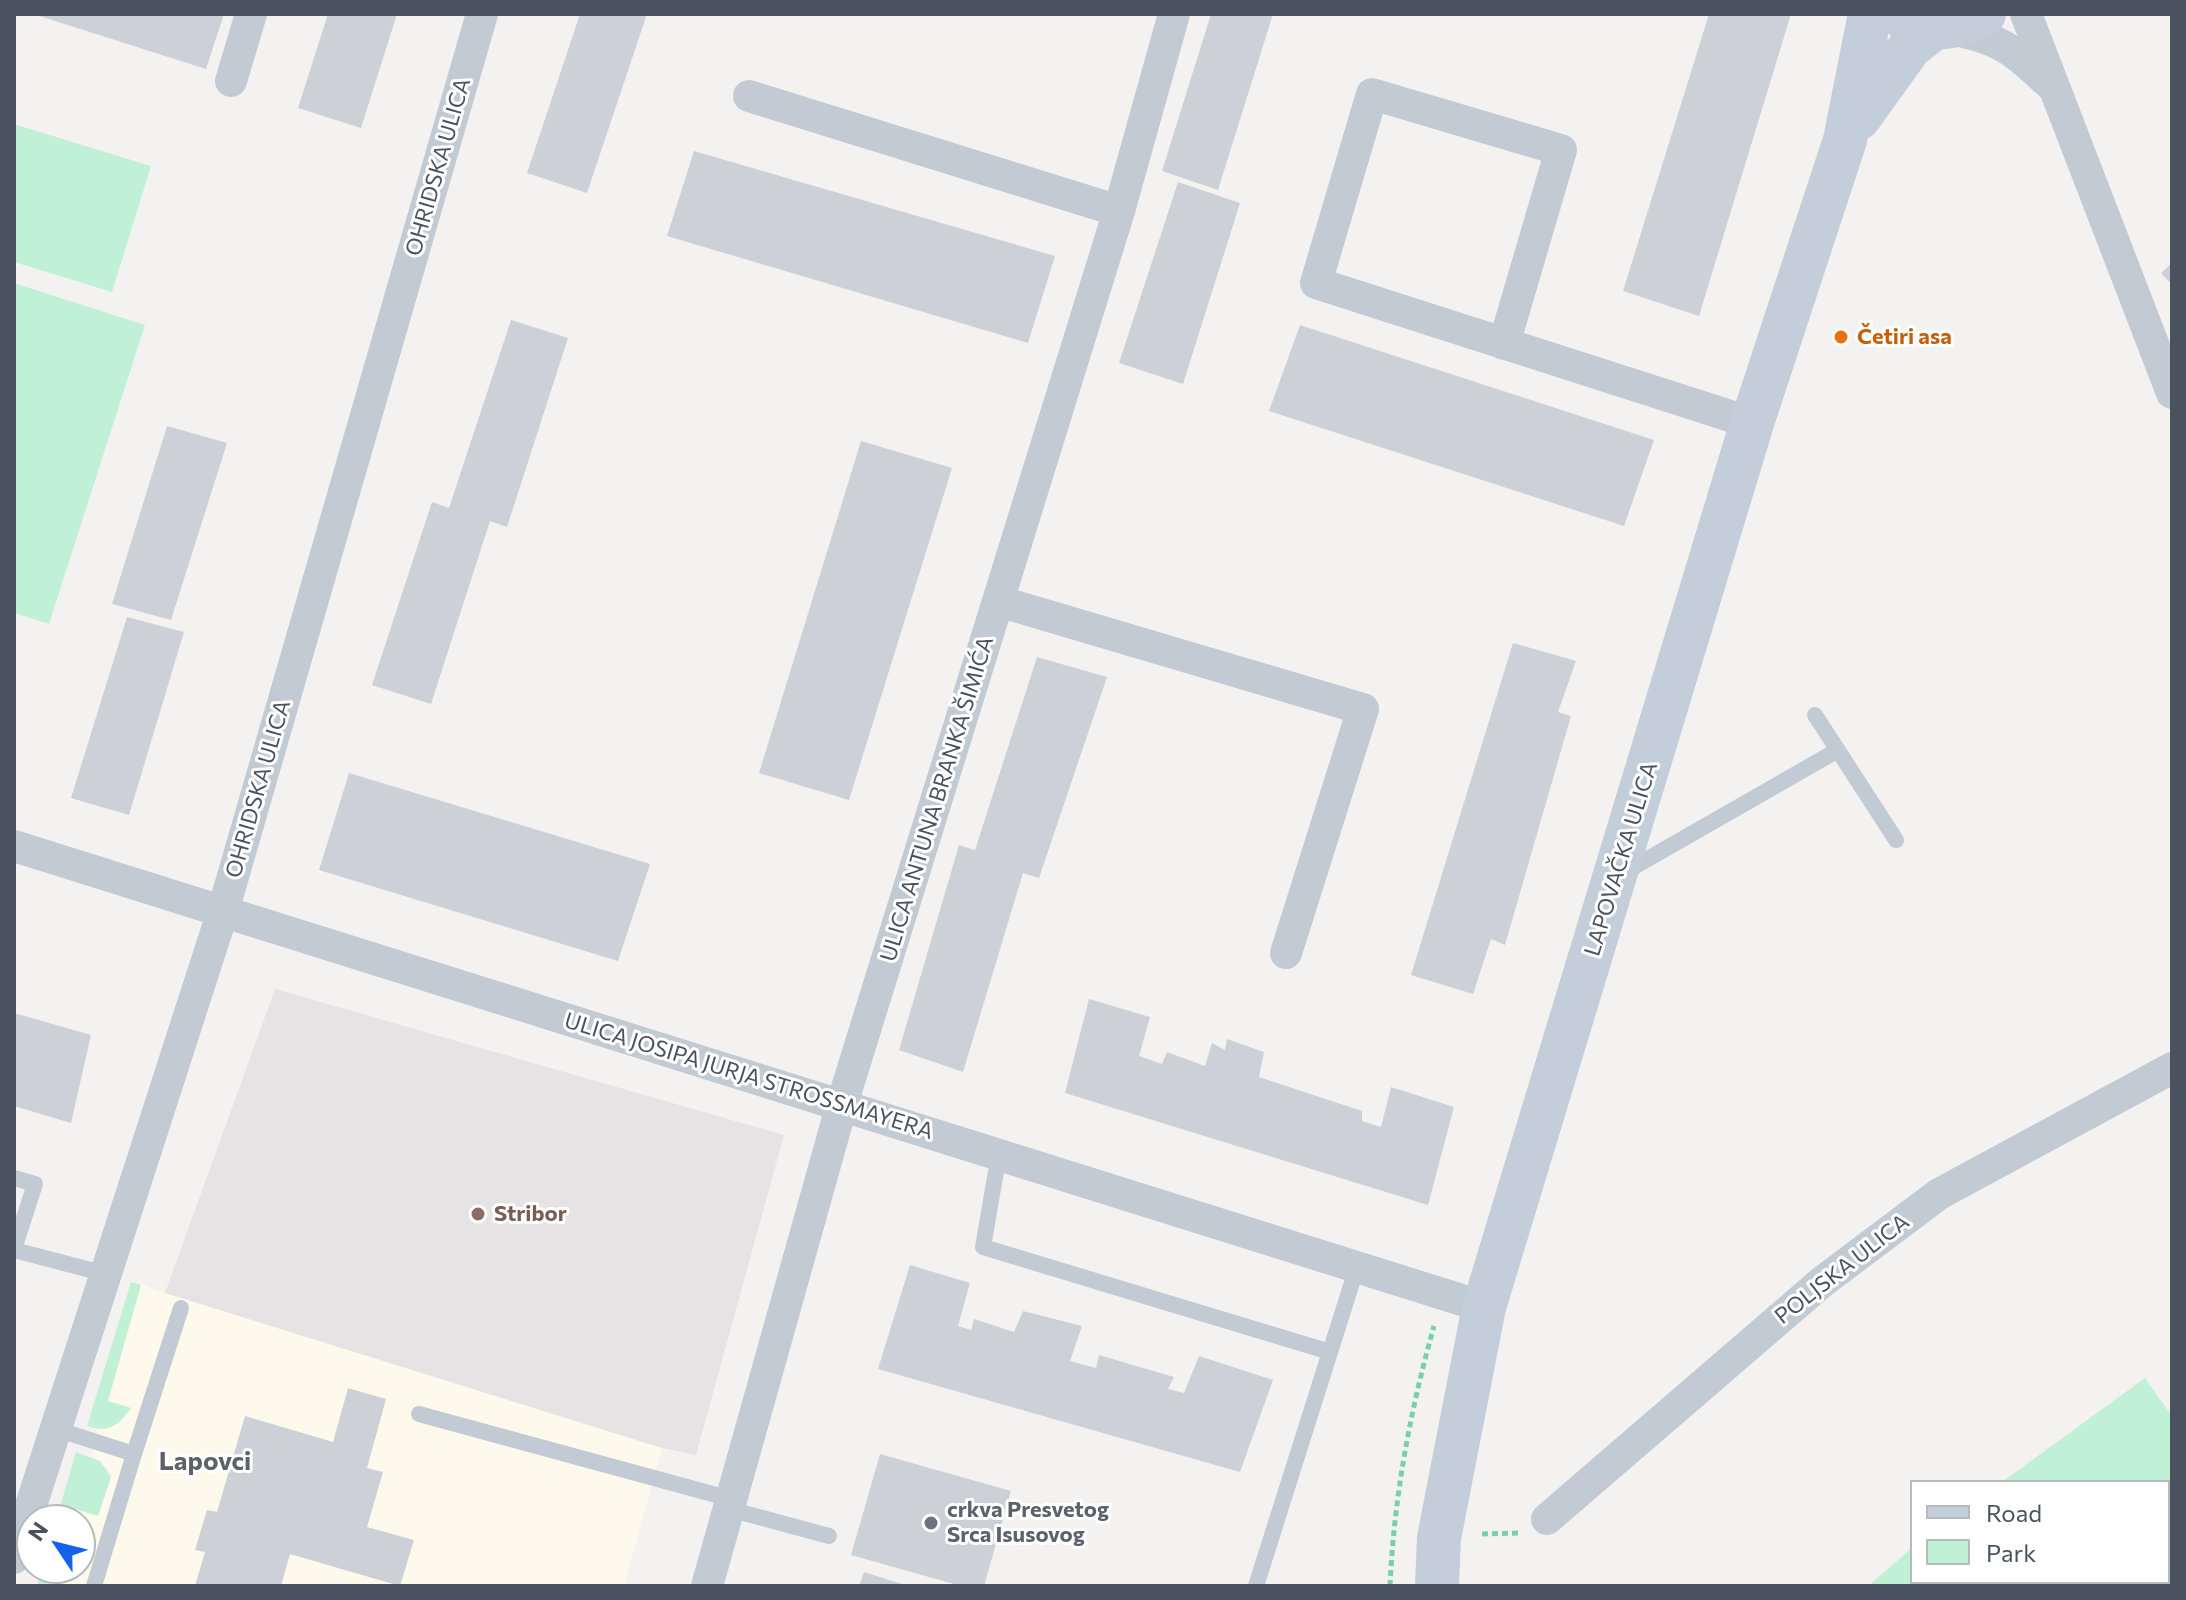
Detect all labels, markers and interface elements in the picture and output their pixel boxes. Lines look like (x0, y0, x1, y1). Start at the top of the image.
street label: OHRIDSKA ULICA (400, 75, 476, 259)
place label: Četiri asa (1857, 324, 1952, 350)
marker: Četiri asa (1832, 328, 1850, 346)
street label: ULICA ANTUNA BRANKA ŠIMIĆA (875, 633, 999, 965)
street label: OHRIDSKA ULICA (220, 697, 296, 881)
street label: LAPOVAČKA ULICA (1579, 759, 1663, 959)
street label: ULICA JOSIPA JURJA STROSSMAYERA (561, 1007, 937, 1145)
place label: Stribor (494, 1201, 567, 1227)
marker: Stribor (469, 1205, 487, 1223)
street label: POLJSKA ULICA (1770, 1208, 1914, 1330)
district label: Lapovci (159, 1445, 251, 1477)
legend (1910, 1480, 2170, 1584)
place label: crkva Presvetog Srca Isusovog (947, 1497, 1109, 1548)
text: Road (1986, 1498, 2042, 1527)
north arrow (16, 1504, 96, 1584)
marker: crkva Presvetog Srca Isusovog (922, 1514, 940, 1532)
text: N (22, 1517, 53, 1546)
text: Park (1986, 1538, 2036, 1567)

